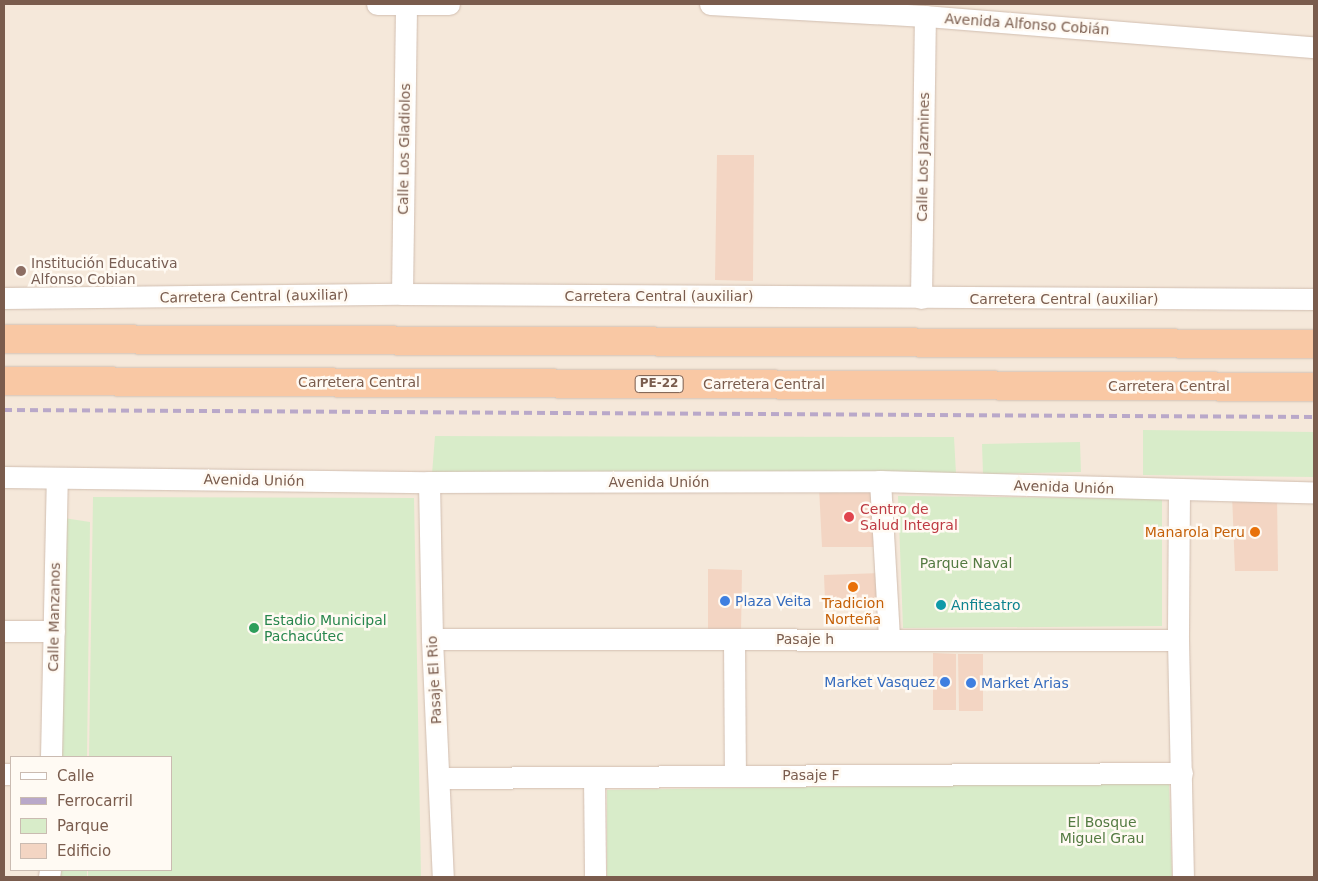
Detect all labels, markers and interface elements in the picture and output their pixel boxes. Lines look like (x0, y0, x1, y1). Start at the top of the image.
street label: Avenida Alfonso Cobián (944, 10, 1110, 38)
street label: Calle Los Gladiolos (394, 83, 414, 215)
street label: Calle Los Jazmines (913, 92, 933, 222)
place label: Institución Educativa Alfonso Cobian (31, 255, 178, 288)
marker: Institución Educativa Alfonso Cobian (15, 265, 27, 277)
street label: Carretera Central (auxiliar) (159, 286, 349, 306)
street label: Carretera Central (auxiliar) (565, 288, 753, 304)
street label: Carretera Central (auxiliar) (970, 291, 1158, 307)
street label: Carretera Central (298, 374, 420, 390)
road number: PE-22 (634, 374, 684, 394)
street label: Carretera Central (703, 376, 825, 392)
street label: Carretera Central (1108, 378, 1230, 394)
street label: Avenida Unión (203, 471, 305, 489)
street label: Avenida Unión (609, 474, 709, 490)
street label: Avenida Unión (1013, 477, 1115, 497)
place label: Centro de Salud Integral (860, 501, 958, 534)
marker: Centro de Salud Integral (842, 510, 856, 524)
place label: Manarola Peru (1145, 524, 1245, 540)
marker: Manarola Peru (1249, 526, 1261, 538)
park label: Parque Naval (920, 555, 1012, 571)
street label: Calle Manzanos (45, 562, 63, 672)
marker: Tradicion Norteña (847, 581, 859, 593)
place label: Plaza Veita (735, 593, 811, 609)
marker: Plaza Veita (719, 595, 731, 607)
place label: Tradicion Norteña (822, 595, 884, 628)
place label: Anfiteatro (951, 597, 1020, 613)
marker: Anfiteatro (935, 599, 947, 611)
place label: Estadio Municipal Pachacútec (264, 612, 387, 644)
marker: Estadio Municipal Pachacútec (248, 622, 260, 634)
street label: Pasaje h (776, 631, 834, 647)
street label: Pasaje El Rio (423, 635, 445, 725)
place label: Market Vasquez (824, 674, 935, 690)
place label: Market Arias (981, 675, 1069, 691)
marker: Market Vasquez (939, 676, 951, 688)
marker: Market Arias (965, 677, 977, 689)
legend (10, 756, 172, 871)
text: Calle (57, 767, 94, 785)
street label: Pasaje F (782, 767, 840, 783)
text: Ferrocarril (57, 792, 133, 810)
park label: El Bosque Miguel Grau (1060, 814, 1144, 846)
text: Parque (57, 817, 109, 835)
text: Edificio (57, 842, 111, 860)

